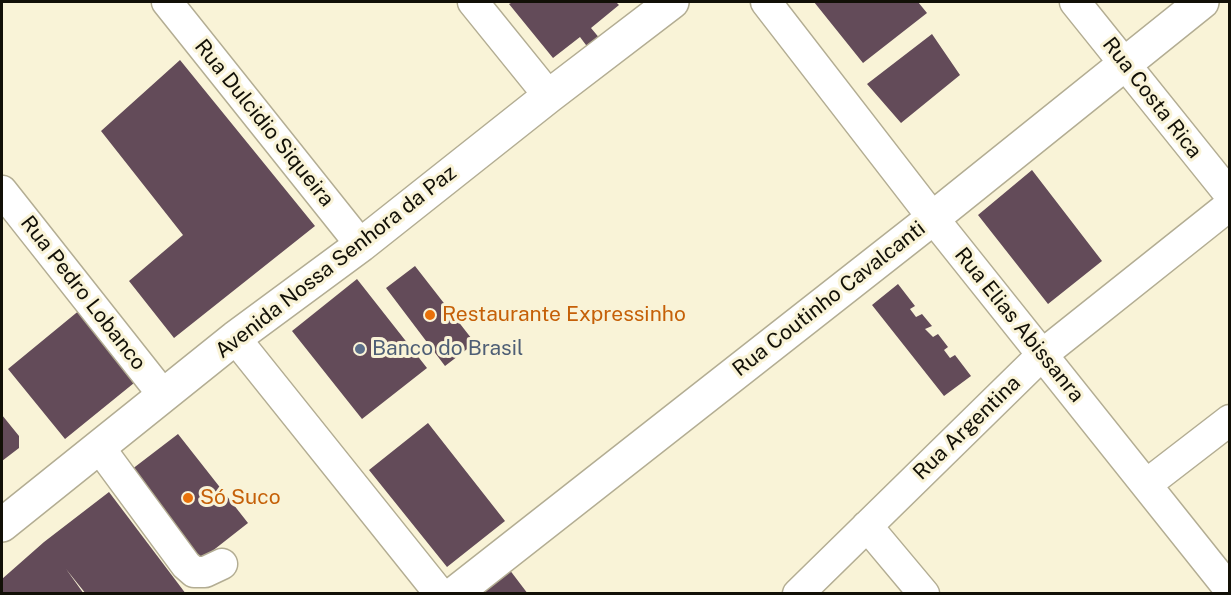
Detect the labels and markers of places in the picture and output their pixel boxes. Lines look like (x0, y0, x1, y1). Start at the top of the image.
place label: Restaurante Expressinho (442, 302, 686, 328)
marker: Restaurante Expressinho (423, 308, 437, 322)
place label: Banco do Brasil (372, 336, 523, 362)
marker: Banco do Brasil (353, 342, 367, 356)
place label: Só Suco (200, 485, 281, 511)
marker: Só Suco (181, 491, 195, 505)

